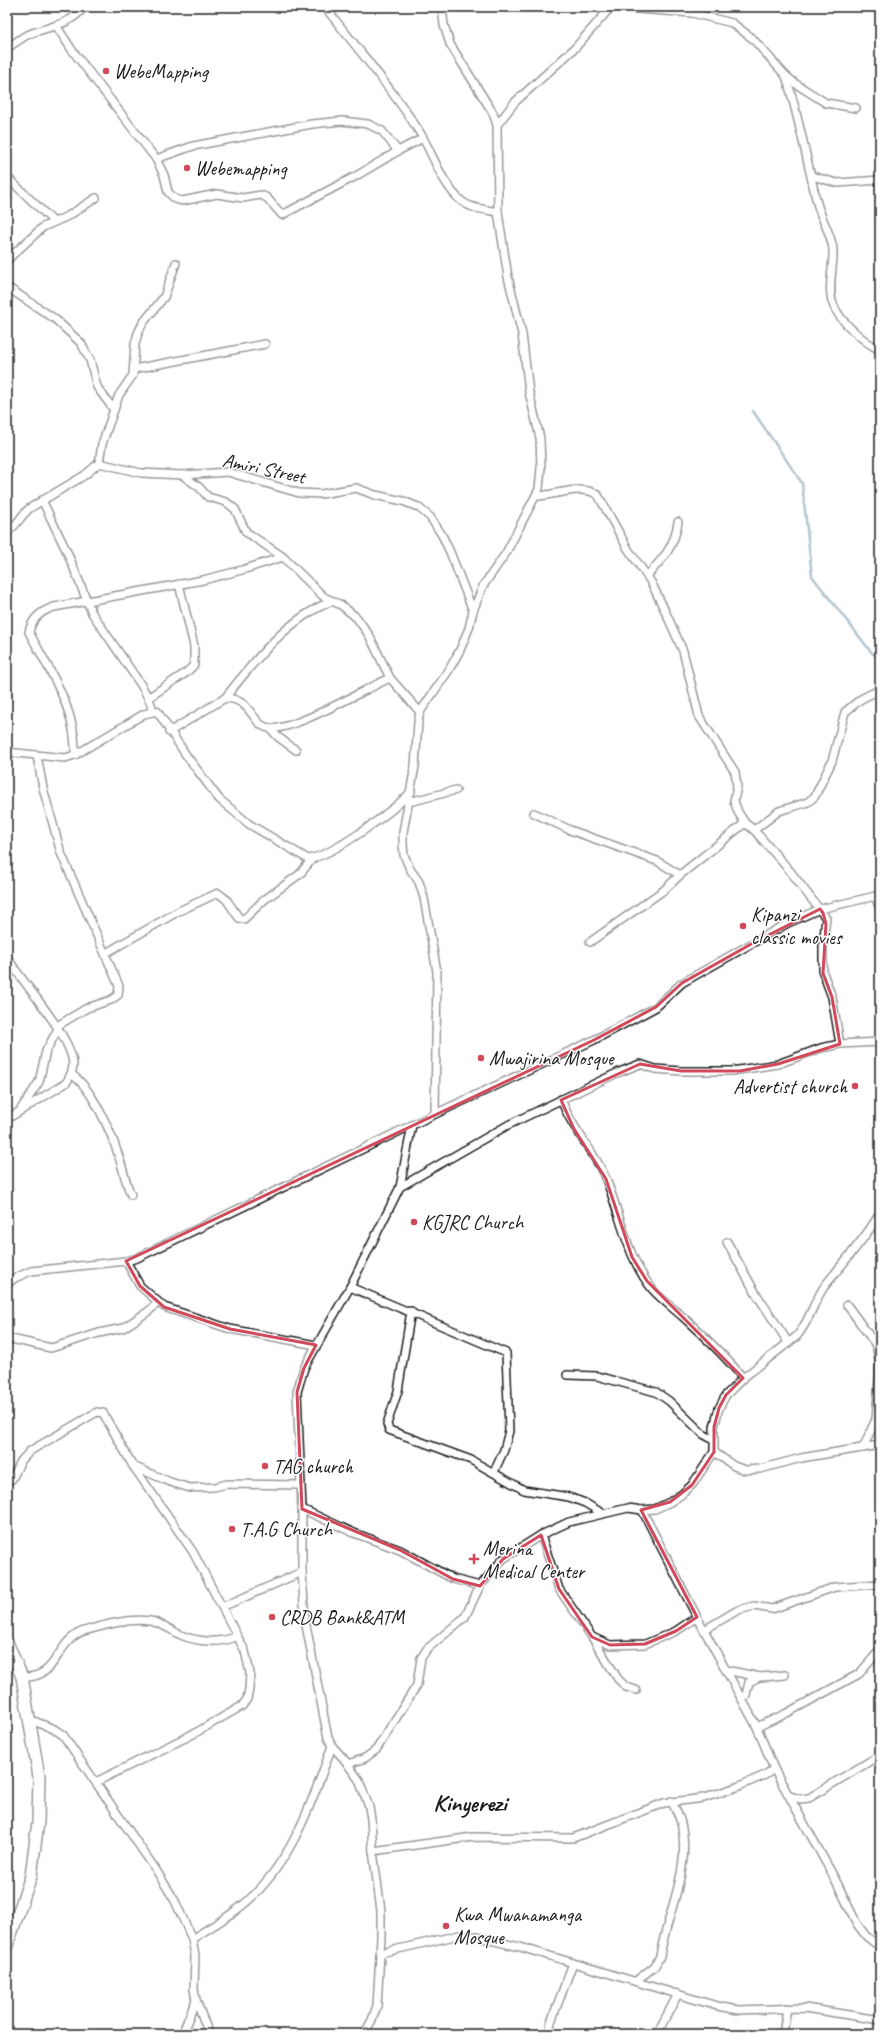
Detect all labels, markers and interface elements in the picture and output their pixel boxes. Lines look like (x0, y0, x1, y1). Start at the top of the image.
place label: WebeMapping (114, 59, 210, 84)
marker: WebeMapping (101, 66, 111, 76)
place label: Webemapping (195, 156, 289, 181)
marker: Webemapping (182, 163, 192, 173)
street label: Amiri Street (220, 448, 310, 490)
place label: Kipanzi classic movies (751, 902, 844, 950)
marker: Kipanzi classic movies (738, 921, 748, 931)
place label: Mwajirina Mosque (489, 1046, 615, 1071)
marker: Mwajirina Mosque (476, 1053, 486, 1063)
place label: Advertist church (733, 1074, 848, 1099)
marker: Advertist church (850, 1081, 860, 1091)
place label: KGJRC Church (422, 1210, 525, 1235)
marker: KGJRC Church (409, 1217, 419, 1227)
place label: TAG church (273, 1454, 354, 1479)
marker: TAG church (260, 1461, 270, 1471)
place label: T.A.G Church (240, 1517, 334, 1542)
marker: T.A.G Church (227, 1524, 237, 1534)
place label: Merina Medical Center (483, 1536, 586, 1584)
marker: Merina Medical Center (468, 1553, 480, 1565)
place label: CRDB Bank&ATM (280, 1605, 406, 1630)
marker: CRDB Bank&ATM (267, 1612, 277, 1622)
district label: Kinyerezi (433, 1788, 510, 1818)
place label: Kwa Mwanamanga Mosque (454, 1902, 583, 1950)
marker: Kwa Mwanamanga Mosque (441, 1921, 451, 1931)

